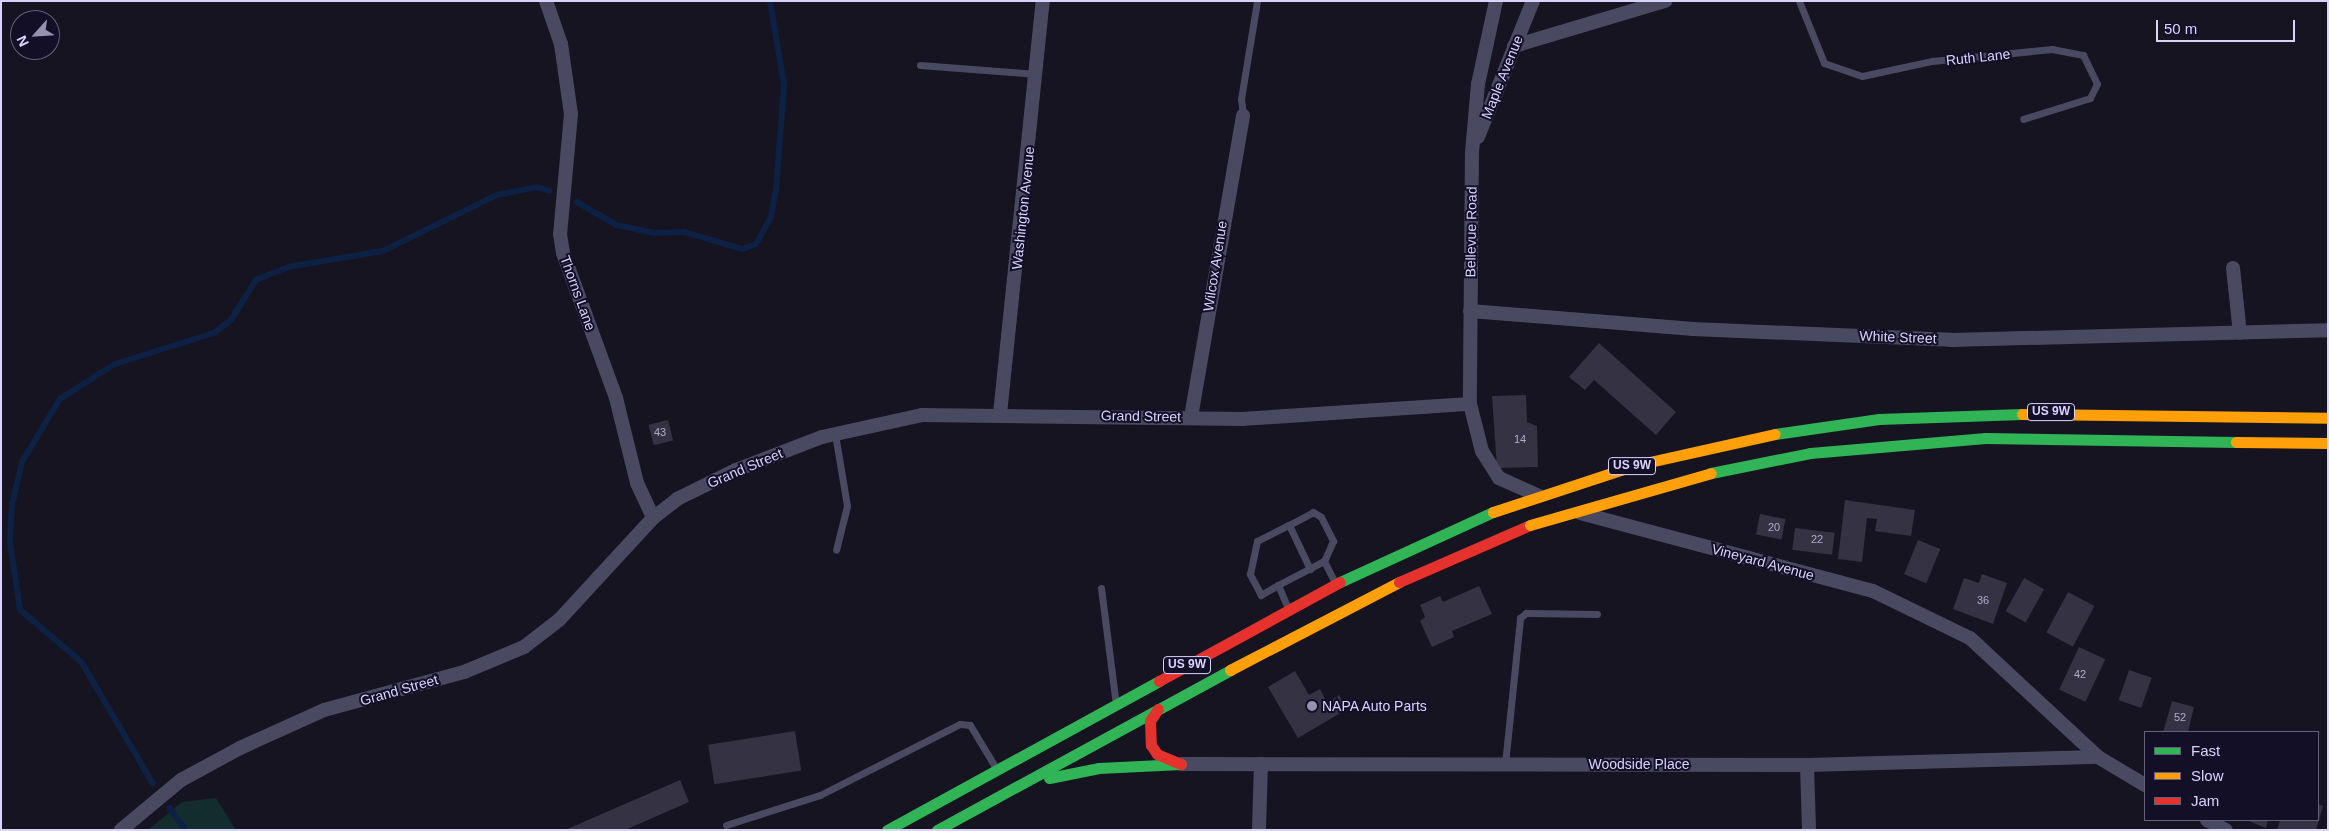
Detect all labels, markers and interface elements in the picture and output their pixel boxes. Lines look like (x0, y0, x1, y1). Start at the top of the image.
north arrow (10, 10, 60, 60)
scale bar (2159, 10, 2298, 42)
text: 50 m (2164, 20, 2197, 37)
street label: Maple Avenue (1477, 32, 1527, 122)
text: N (13, 33, 32, 49)
street label: Ruth Lane (1945, 45, 2011, 69)
street label: Washington Avenue (1008, 145, 1038, 271)
street label: Bellevue Road (1462, 186, 1480, 278)
street label: Wilcox Avenue (1199, 219, 1231, 313)
street label: Thorns Lane (557, 253, 599, 333)
street label: White Street (1859, 327, 1937, 347)
road number: US 9W (2026, 402, 2076, 422)
street label: Grand Street (1101, 407, 1181, 425)
house number: 43 (654, 425, 666, 439)
house number: 14 (1514, 432, 1526, 446)
street label: Grand Street (705, 445, 785, 491)
road number: US 9W (1607, 456, 1657, 476)
house number: 20 (1768, 520, 1780, 534)
house number: 22 (1811, 532, 1823, 546)
street label: Vineyard Avenue (1710, 540, 1816, 584)
house number: 36 (1977, 593, 1989, 607)
road number: US 9W (1162, 656, 1212, 674)
house number: 42 (2074, 667, 2086, 681)
street label: Grand Street (358, 671, 440, 709)
place label: NAPA Auto Parts (1322, 698, 1428, 714)
marker: NAPA Auto Parts (1306, 700, 1318, 712)
house number: 52 (2174, 710, 2186, 724)
legend (2144, 731, 2319, 821)
text: Fast (2191, 742, 2220, 759)
street label: Woodside Place (1589, 756, 1689, 772)
text: Slow (2191, 767, 2224, 784)
text: Jam (2191, 792, 2219, 809)

